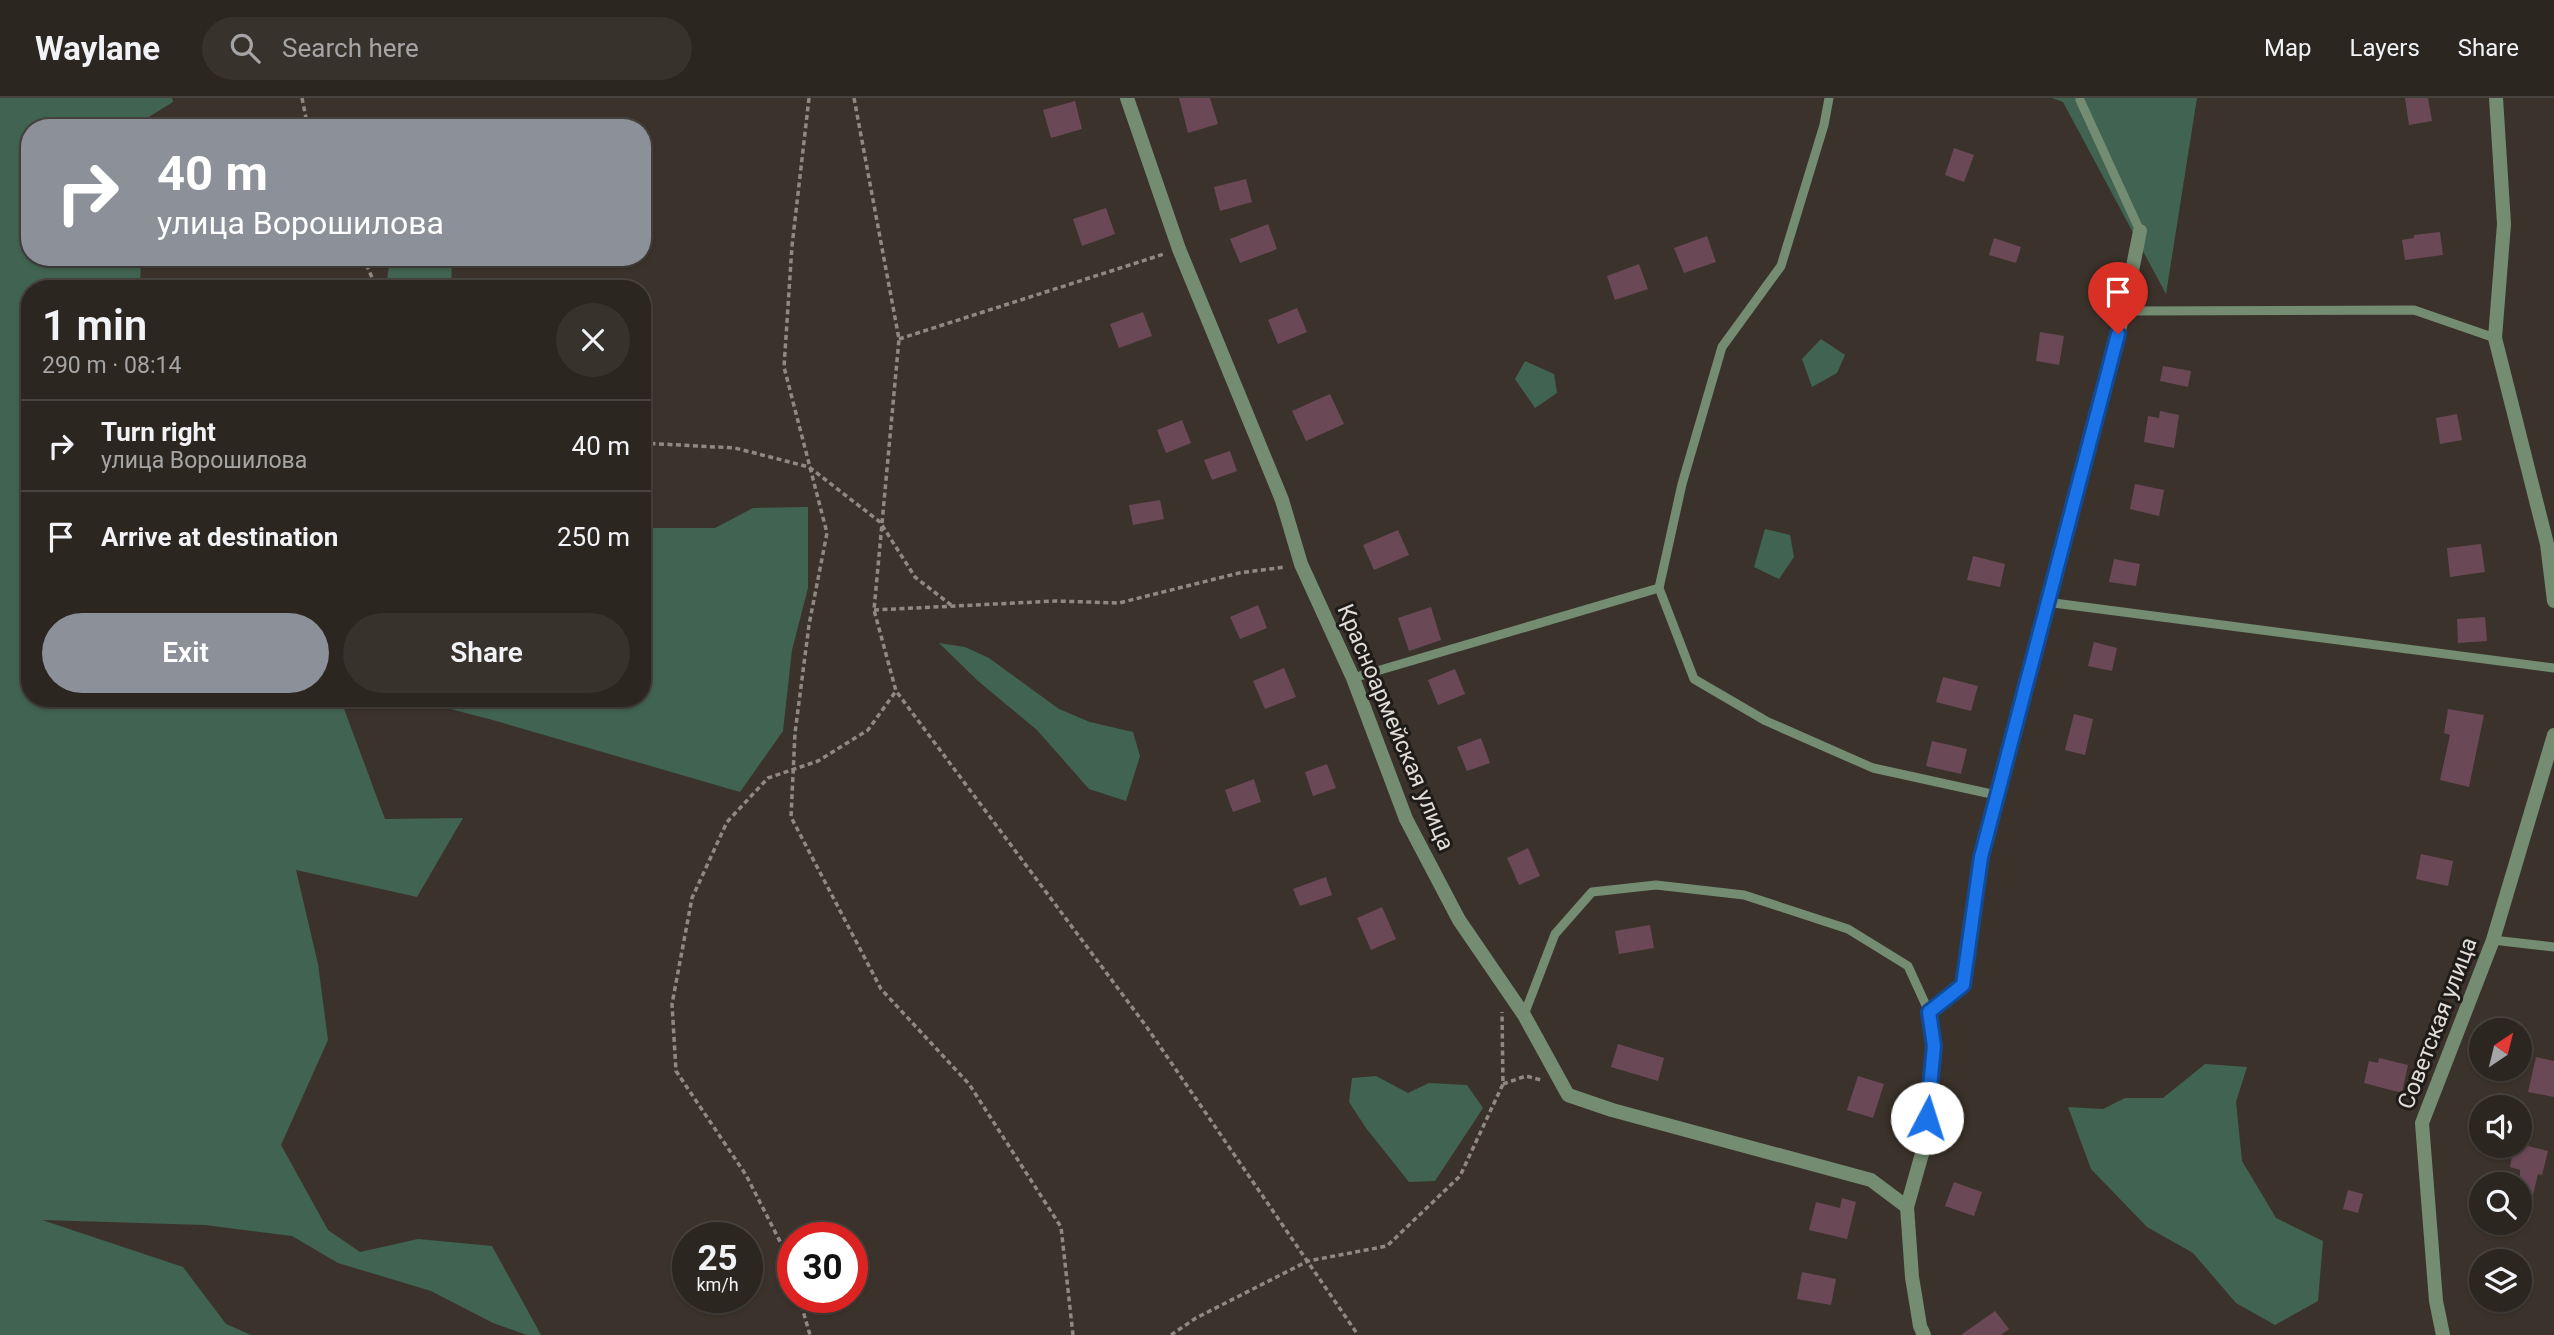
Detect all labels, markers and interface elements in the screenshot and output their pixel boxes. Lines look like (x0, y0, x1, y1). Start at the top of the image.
search box (202, 17, 692, 80)
text: Waylane (35, 29, 160, 68)
icon: search (226, 29, 264, 67)
text: Search here (282, 33, 419, 63)
text: Map (2264, 34, 2312, 62)
text: Layers (2350, 34, 2420, 62)
text: Share (2458, 34, 2519, 62)
text: 40 m (157, 145, 268, 202)
icon: right (42, 147, 133, 238)
text: улица Ворошилова (157, 204, 444, 242)
pin (2088, 262, 2148, 334)
icon: arrive (2099, 273, 2137, 311)
text: 1 min (42, 301, 147, 350)
button: close (556, 303, 630, 377)
text: 290 m · 08:14 (42, 352, 181, 379)
text: Turn right (101, 417, 216, 447)
icon: right (42, 427, 80, 465)
text: 40 m (572, 431, 630, 461)
text: улица Ворошилова (101, 447, 307, 474)
icon: arrive (42, 518, 80, 556)
text: Arrive at destination (101, 522, 338, 552)
text: 250 m (557, 522, 630, 552)
street label: Красноармейская улица (1331, 600, 1460, 854)
button: Exit (42, 613, 329, 693)
button: Share (343, 613, 630, 693)
street label: Советская улица (2392, 933, 2483, 1113)
north arrow (2469, 1018, 2532, 1082)
map controls (2469, 1018, 2532, 1312)
position arrow (1890, 1081, 1964, 1155)
button: sound (2469, 1095, 2532, 1158)
button: search (2469, 1172, 2532, 1235)
speed limit sign: 30 (777, 1222, 868, 1313)
text: 25 (697, 1238, 738, 1279)
button: layers (2469, 1249, 2532, 1312)
text: km/h (696, 1274, 739, 1295)

